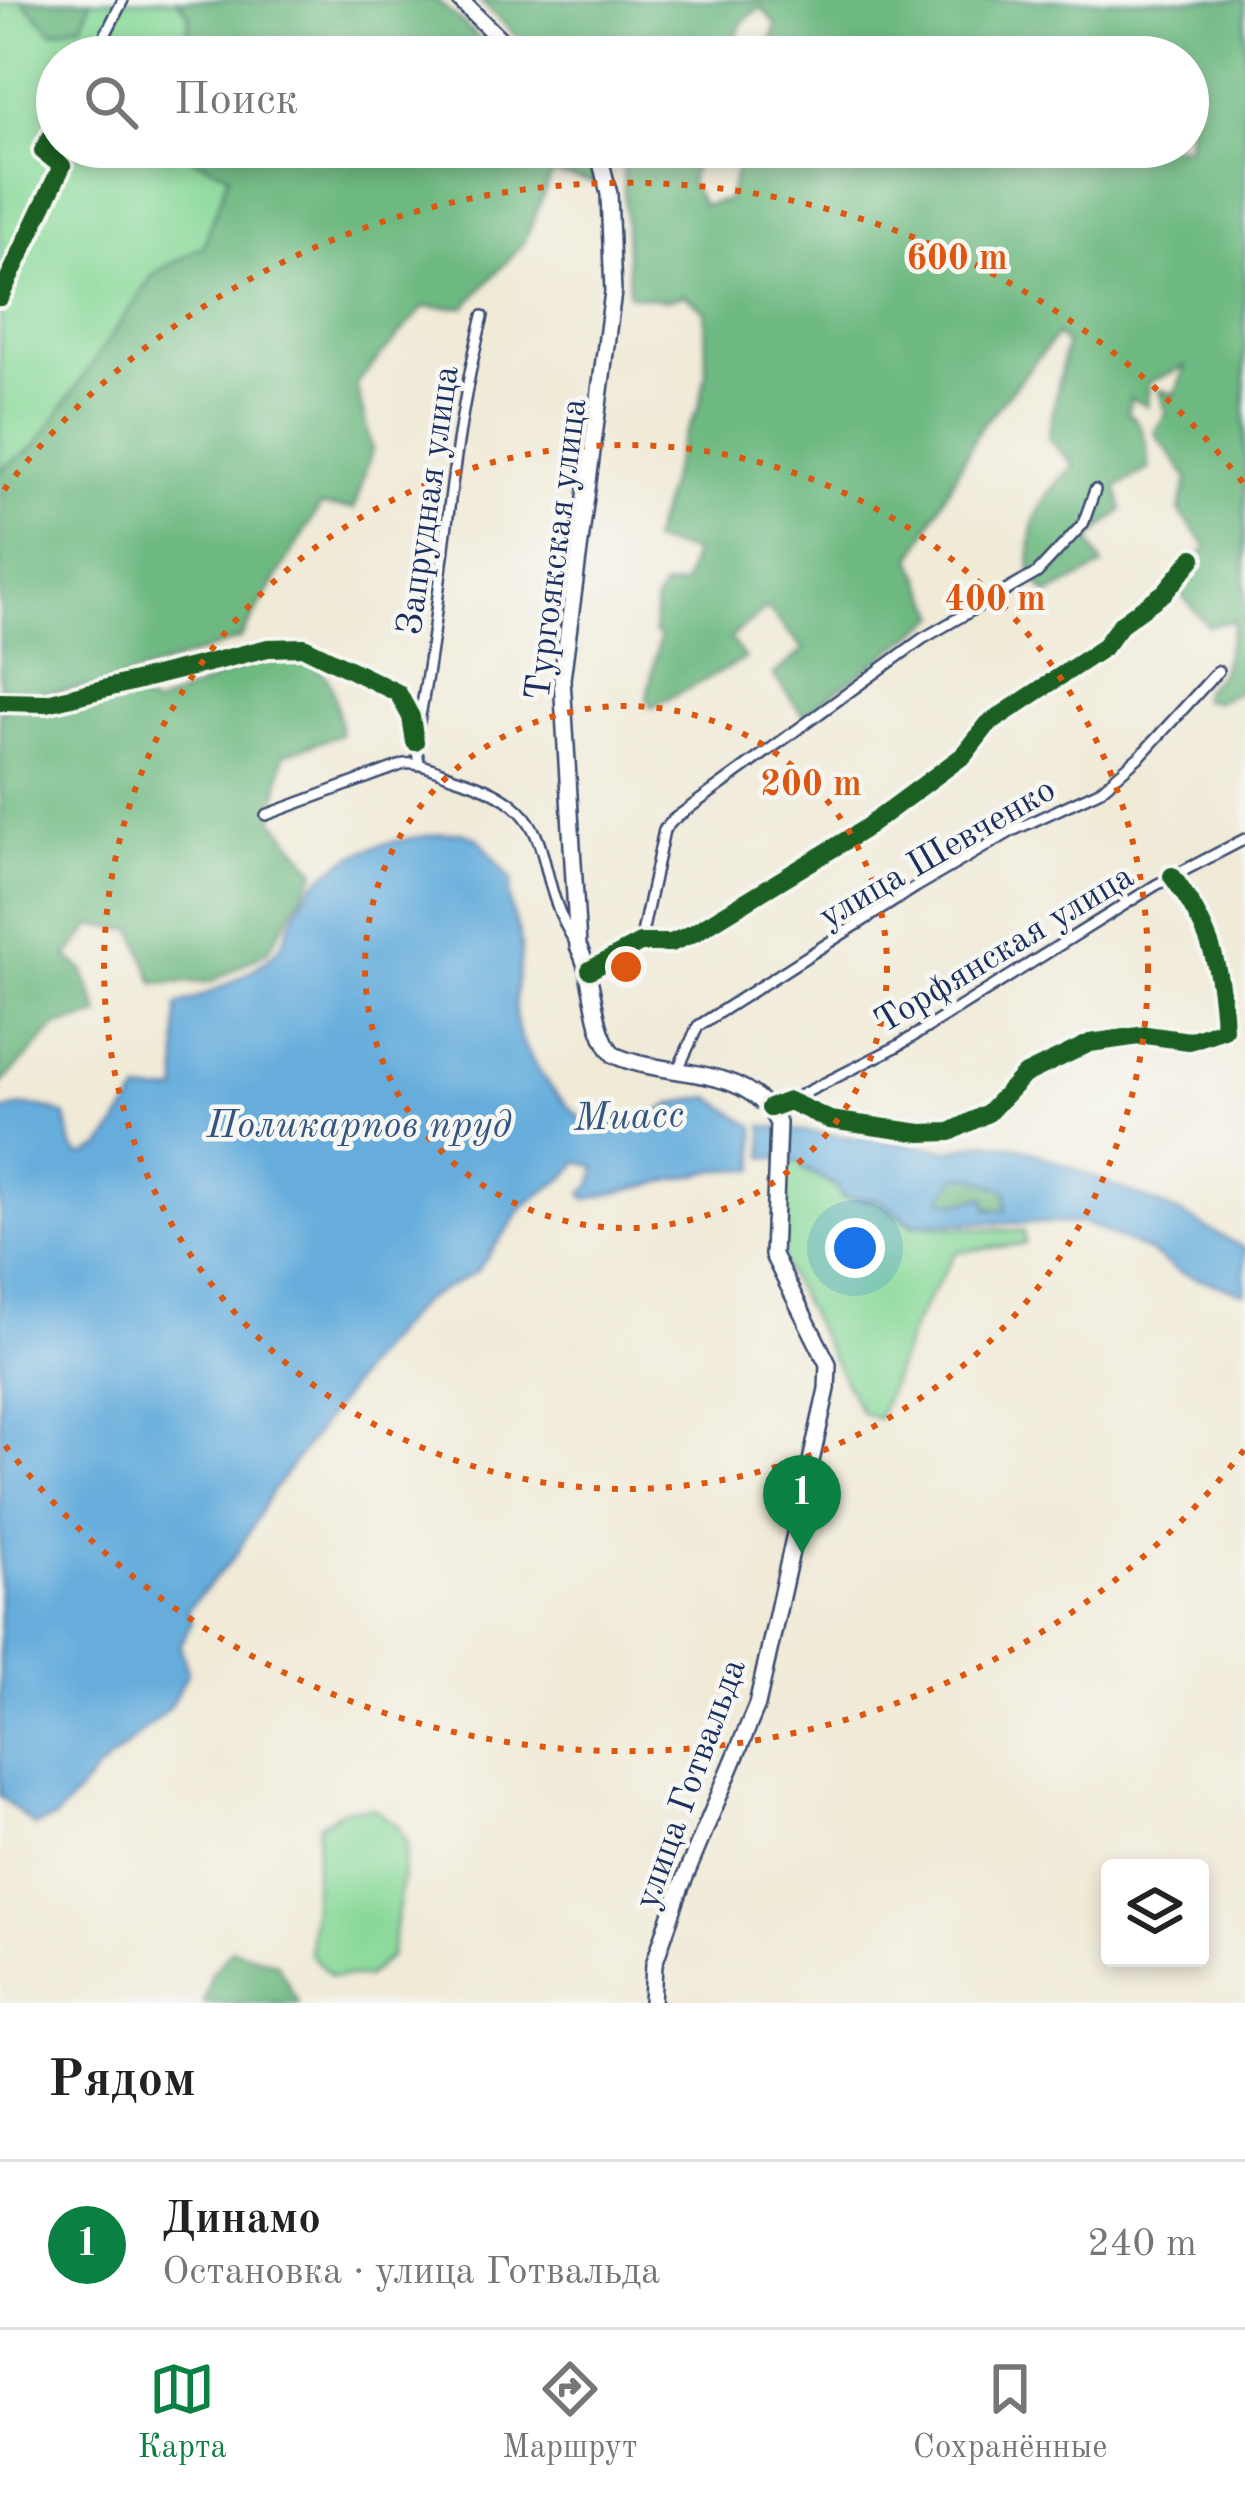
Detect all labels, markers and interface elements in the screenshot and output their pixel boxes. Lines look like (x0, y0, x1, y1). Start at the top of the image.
search box (36, 36, 1209, 168)
icon: search (78, 69, 144, 135)
text: Поиск (174, 79, 298, 124)
text: 600 m (906, 242, 1008, 278)
street label: Запрудная улица (393, 364, 467, 637)
street label: Тургоякская улица (522, 396, 594, 703)
text: 400 m (944, 583, 1046, 619)
text: 200 m (760, 768, 862, 804)
street label: улица Шевченко (814, 772, 1062, 937)
street label: Торфянская улица (870, 859, 1141, 1042)
centre of rings (605, 946, 647, 988)
water label: Миасс (572, 1096, 685, 1139)
water label: Поликарпов пруд (205, 1107, 512, 1146)
your location (825, 1218, 885, 1278)
pin: 1 (763, 1455, 841, 1554)
street label: улица Готвальда (630, 1654, 754, 1914)
map controls (1101, 1859, 1209, 1967)
button: layers (1101, 1859, 1209, 1967)
text: Рядом (48, 2056, 196, 2107)
text: Динамо (162, 2198, 321, 2243)
text: 1 (76, 2225, 98, 2264)
text: 240 m (1087, 2225, 1197, 2264)
text: Остановка · улица Готвальда (162, 2253, 660, 2292)
tab: Карта (138, 2356, 227, 2469)
tab: Маршрут (502, 2356, 638, 2469)
tab: Сохранённые (913, 2356, 1107, 2469)

